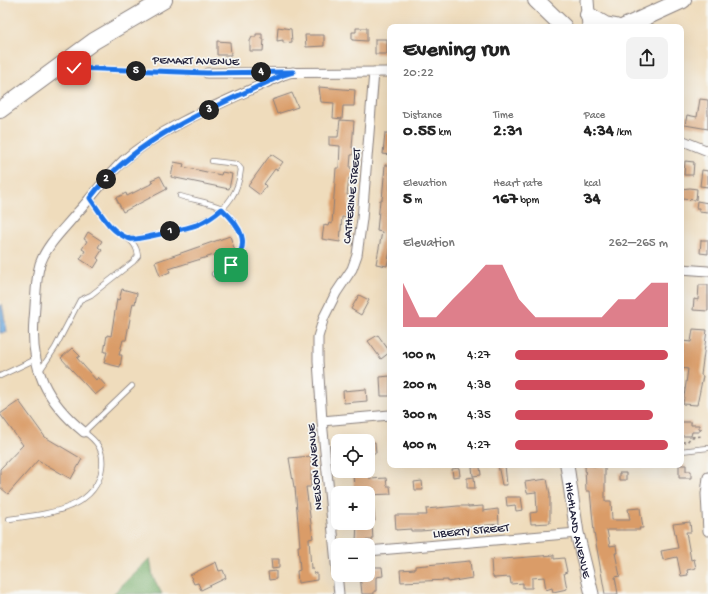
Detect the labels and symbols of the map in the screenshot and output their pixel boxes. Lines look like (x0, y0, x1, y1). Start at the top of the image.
pin (57, 51, 91, 85)
street label: PEMART AVENUE (151, 54, 240, 70)
pin: 5 (126, 61, 146, 81)
pin: 4 (251, 62, 271, 82)
pin: 3 (199, 100, 219, 120)
street label: CATHERINE STREET (341, 146, 365, 245)
pin: 2 (96, 169, 116, 189)
pin: 1 (160, 221, 180, 241)
pin (214, 248, 248, 282)
street label: NELSON AVENUE (305, 423, 327, 511)
street label: HIGHLAND AVENUE (561, 481, 593, 580)
street label: LIBERTY STREET (433, 522, 511, 542)

